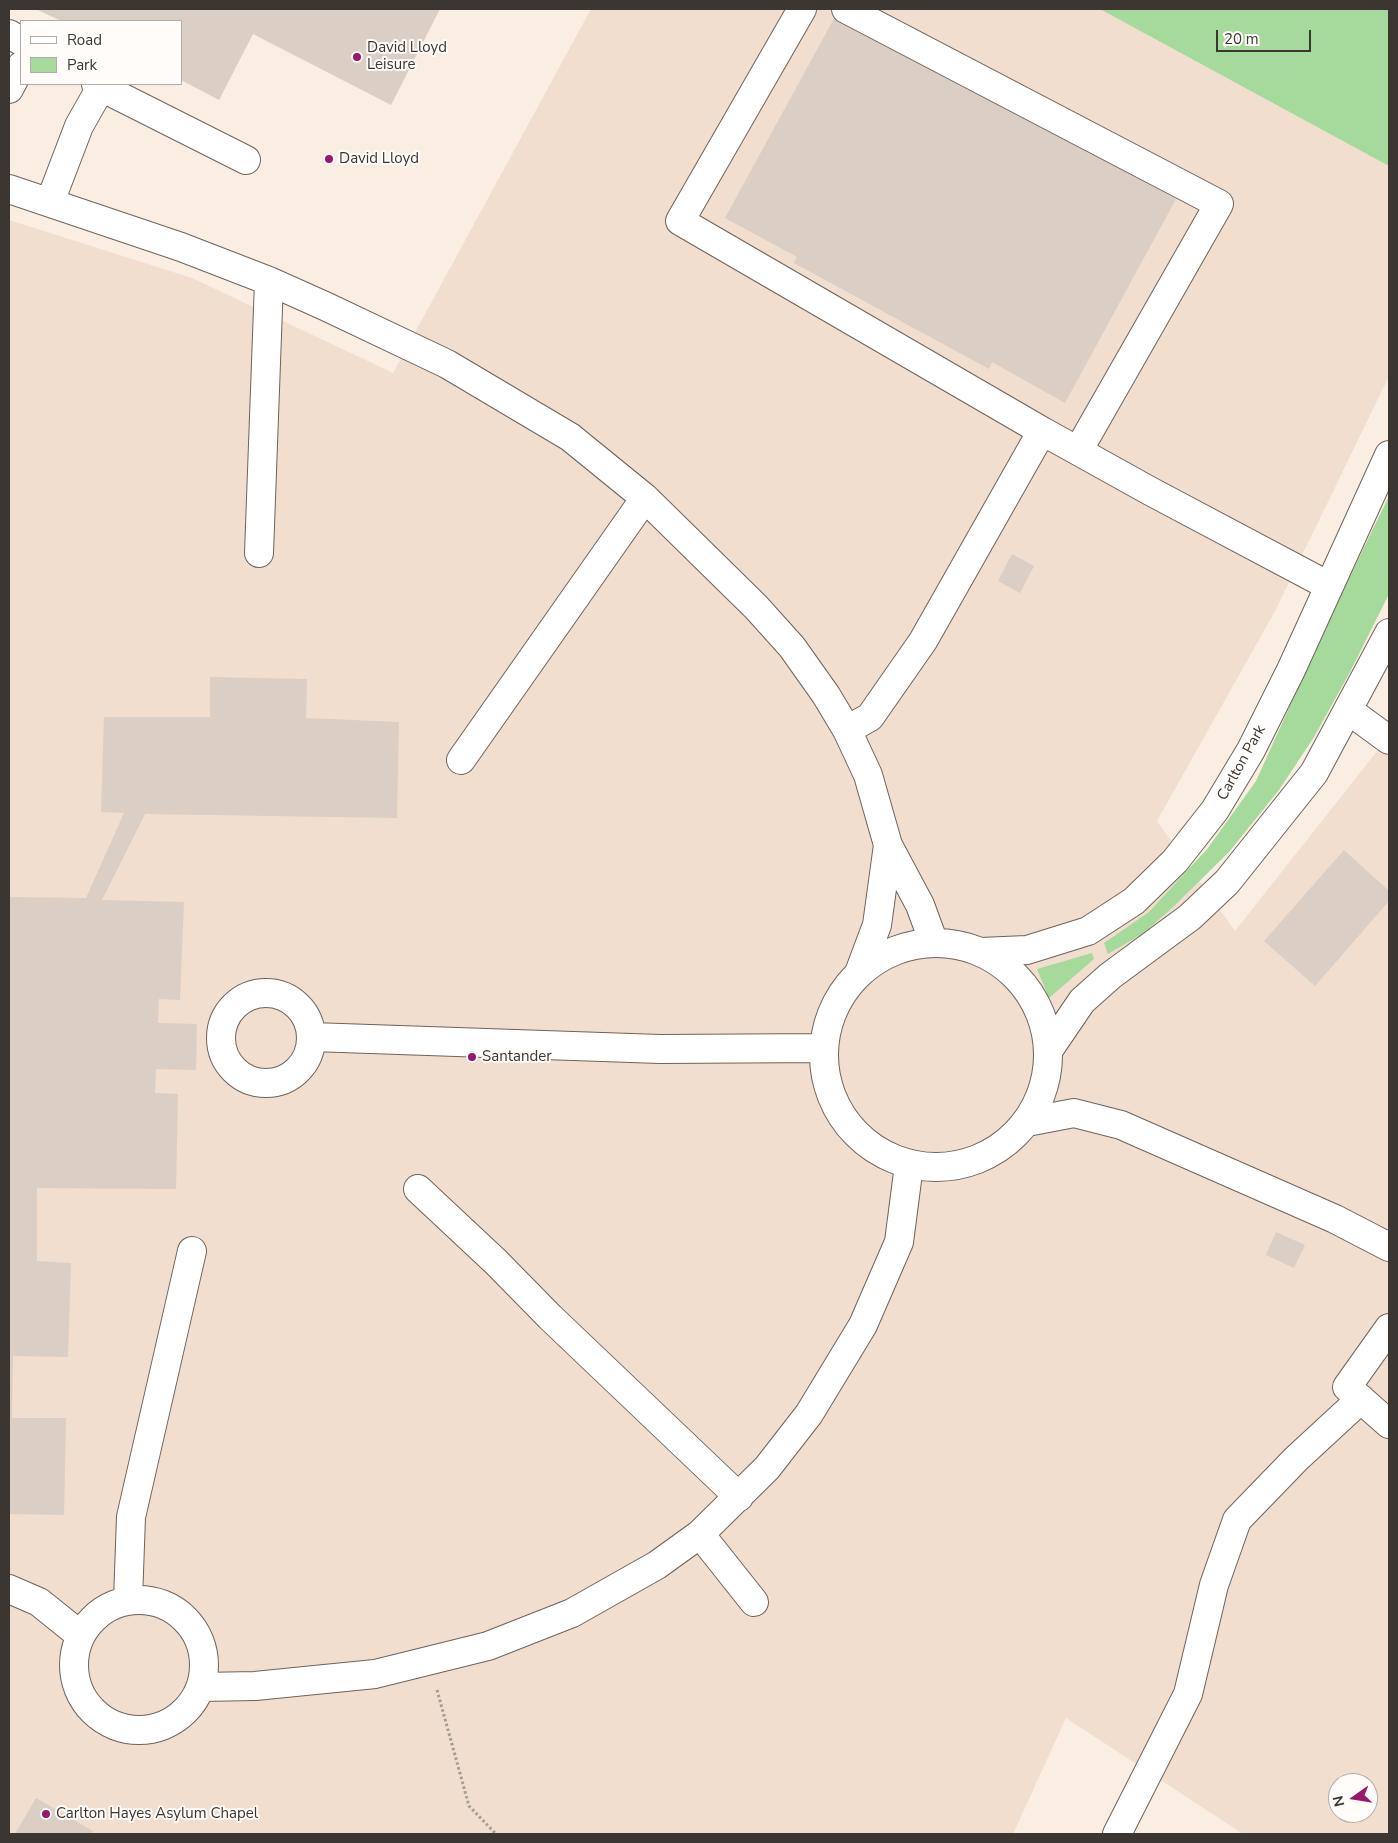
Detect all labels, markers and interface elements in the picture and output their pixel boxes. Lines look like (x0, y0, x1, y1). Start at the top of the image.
legend (20, 20, 182, 85)
scale bar (1218, 20, 1313, 52)
text: 20 m (1224, 29, 1259, 49)
text: Road (67, 30, 102, 50)
place label: David Lloyd Leisure (367, 39, 447, 74)
marker: David Lloyd Leisure (351, 51, 363, 63)
text: Park (67, 55, 97, 75)
place label: David Lloyd (339, 150, 419, 168)
marker: David Lloyd (323, 153, 335, 165)
street label: Carlton Park (1214, 722, 1270, 804)
place label: Santander (482, 1048, 552, 1066)
marker: Santander (466, 1051, 478, 1063)
north arrow (1328, 1773, 1378, 1823)
text: N (1328, 1794, 1349, 1809)
place label: Carlton Hayes Asylum Chapel (56, 1805, 258, 1823)
marker: Carlton Hayes Asylum Chapel (40, 1808, 52, 1820)

